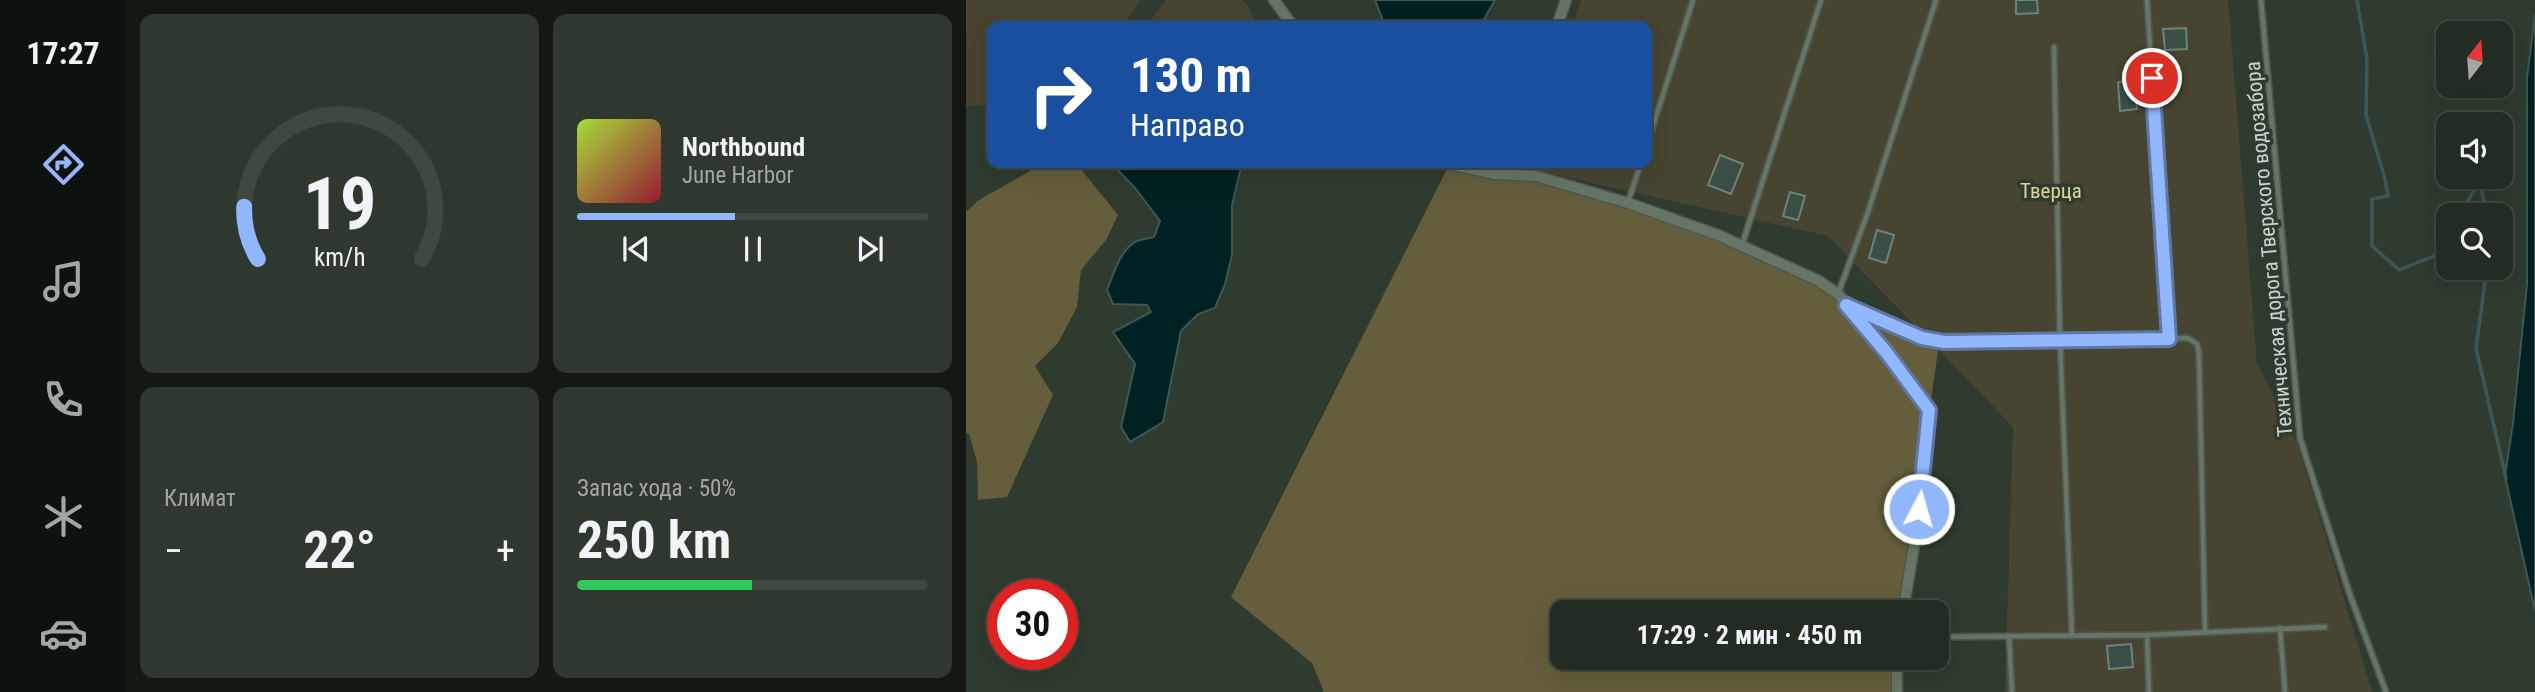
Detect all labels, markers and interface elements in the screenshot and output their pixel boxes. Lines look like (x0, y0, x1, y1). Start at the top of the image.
north arrow (2436, 21, 2513, 98)
map controls (2436, 21, 2513, 280)
text: 17:27 (26, 34, 100, 72)
text: 130 m (1130, 47, 1252, 104)
pin (2122, 48, 2182, 108)
icon: right (1015, 49, 1106, 140)
icon: arrive (2133, 59, 2171, 97)
street label: Техническая дорога Тверского водозабора (2241, 60, 2297, 438)
text: Направо (1130, 106, 1245, 144)
button: sound (2436, 112, 2513, 189)
text: Northbound (682, 132, 805, 162)
icon: directions (39, 140, 88, 189)
text: 19 (303, 162, 376, 248)
text: June Harbor (682, 162, 794, 189)
park label: Тверца (2020, 179, 2082, 203)
button: search (2436, 203, 2513, 280)
icon: previous (617, 230, 655, 268)
icon: pause (734, 230, 772, 268)
icon: next (851, 230, 889, 268)
text: km/h (314, 243, 365, 272)
icon: music (39, 257, 88, 306)
icon: phone (39, 375, 88, 424)
position arrow (1882, 472, 1956, 546)
text: Запас хода · 50% (577, 475, 736, 502)
text: Климат (164, 485, 236, 512)
icon: climate (39, 492, 88, 541)
text: 250 km (577, 510, 731, 571)
text: 22° (303, 520, 376, 581)
text: − (164, 529, 183, 573)
text: + (496, 529, 515, 573)
speed limit sign: 30 (987, 579, 1078, 670)
icon: car (39, 609, 88, 658)
text: 17:29 · 2 мин · 450 m (1637, 620, 1862, 650)

